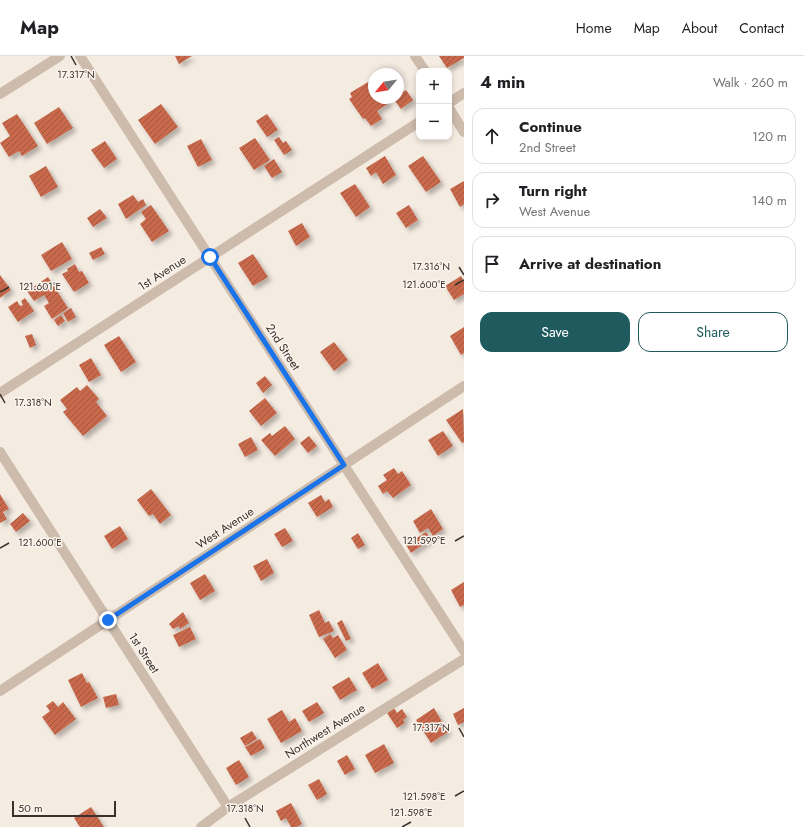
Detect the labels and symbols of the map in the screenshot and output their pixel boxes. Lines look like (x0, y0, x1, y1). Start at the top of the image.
text: 17.317°N (57, 67, 95, 82)
north arrow (368, 68, 404, 104)
route start (201, 248, 219, 266)
street label: 1st Avenue (134, 251, 190, 295)
text: 17.316°N (412, 259, 450, 274)
text: 121.600°E (402, 277, 446, 292)
text: 121.601°E (19, 279, 61, 294)
street label: 2nd Street (261, 320, 305, 374)
text: 17.318°N (14, 395, 52, 410)
street label: West Avenue (193, 503, 257, 553)
text: 121.599°E (402, 533, 446, 548)
text: 121.600°E (18, 535, 62, 550)
route end (99, 611, 117, 629)
street label: 1st Street (124, 629, 164, 677)
street label: Northwest Avenue (281, 699, 369, 763)
text: 17.317°N (412, 720, 450, 735)
text: 121.598°E (403, 789, 445, 804)
scale bar (12, 799, 116, 818)
text: 17.318°N (226, 801, 264, 816)
text: 121.598°E (390, 805, 432, 820)

